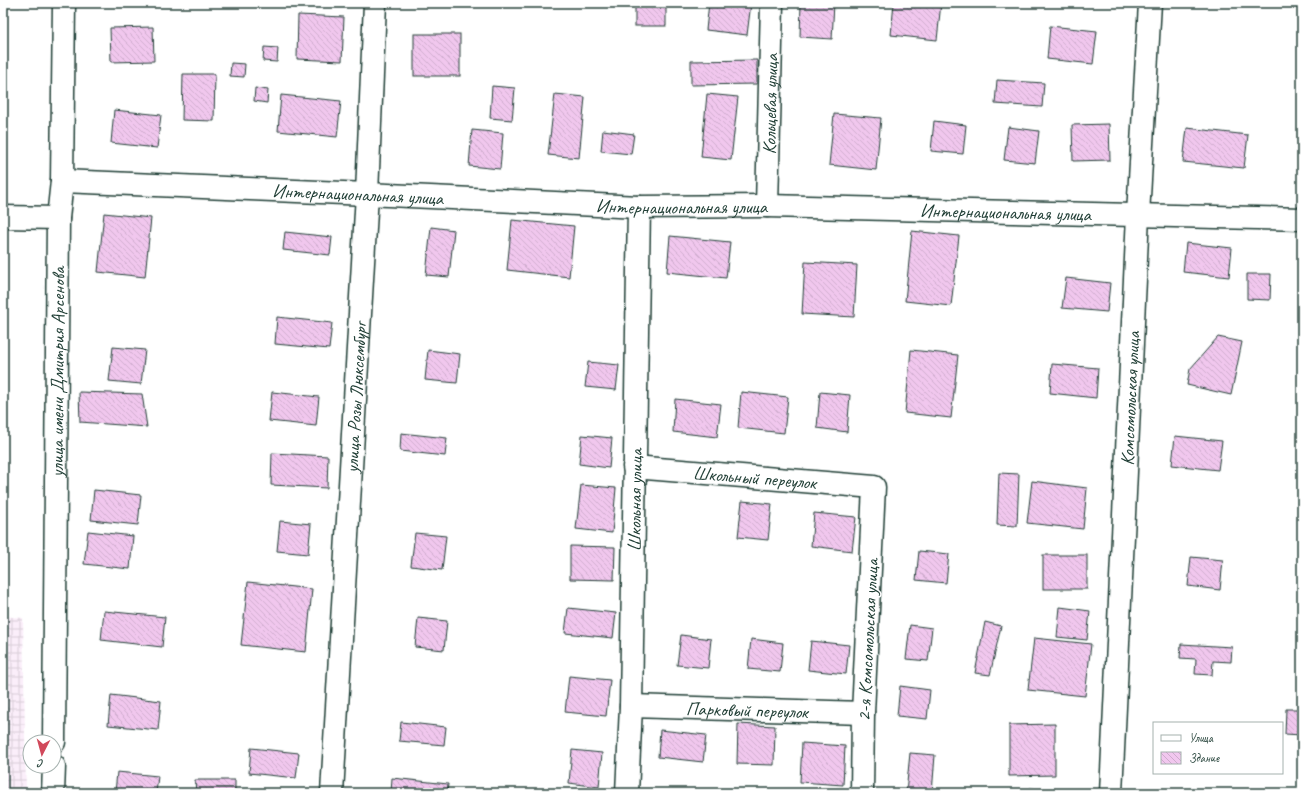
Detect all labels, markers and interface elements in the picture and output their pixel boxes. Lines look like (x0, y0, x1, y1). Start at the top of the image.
street label: Кольцевая улица (757, 52, 784, 155)
street label: Интернациональная улица (272, 179, 445, 211)
street label: Интернациональная улица (595, 194, 769, 220)
street label: Интернациональная улица (919, 199, 1093, 227)
street label: улица имени Дмитрия Арсенова (45, 265, 71, 478)
street label: улица Розы Люксембург (340, 319, 373, 475)
street label: Комсомольская улица (1115, 330, 1146, 466)
street label: Школьная улица (622, 446, 648, 552)
street label: Школьный переулок (692, 461, 819, 495)
street label: 2-я Комсомольская улица (852, 556, 884, 722)
street label: Парковый переулок (686, 697, 810, 724)
legend (1153, 722, 1283, 774)
text: Улица (1189, 730, 1214, 746)
north arrow (22, 734, 62, 774)
text: Здание (1189, 750, 1220, 766)
text: С (36, 757, 44, 771)

